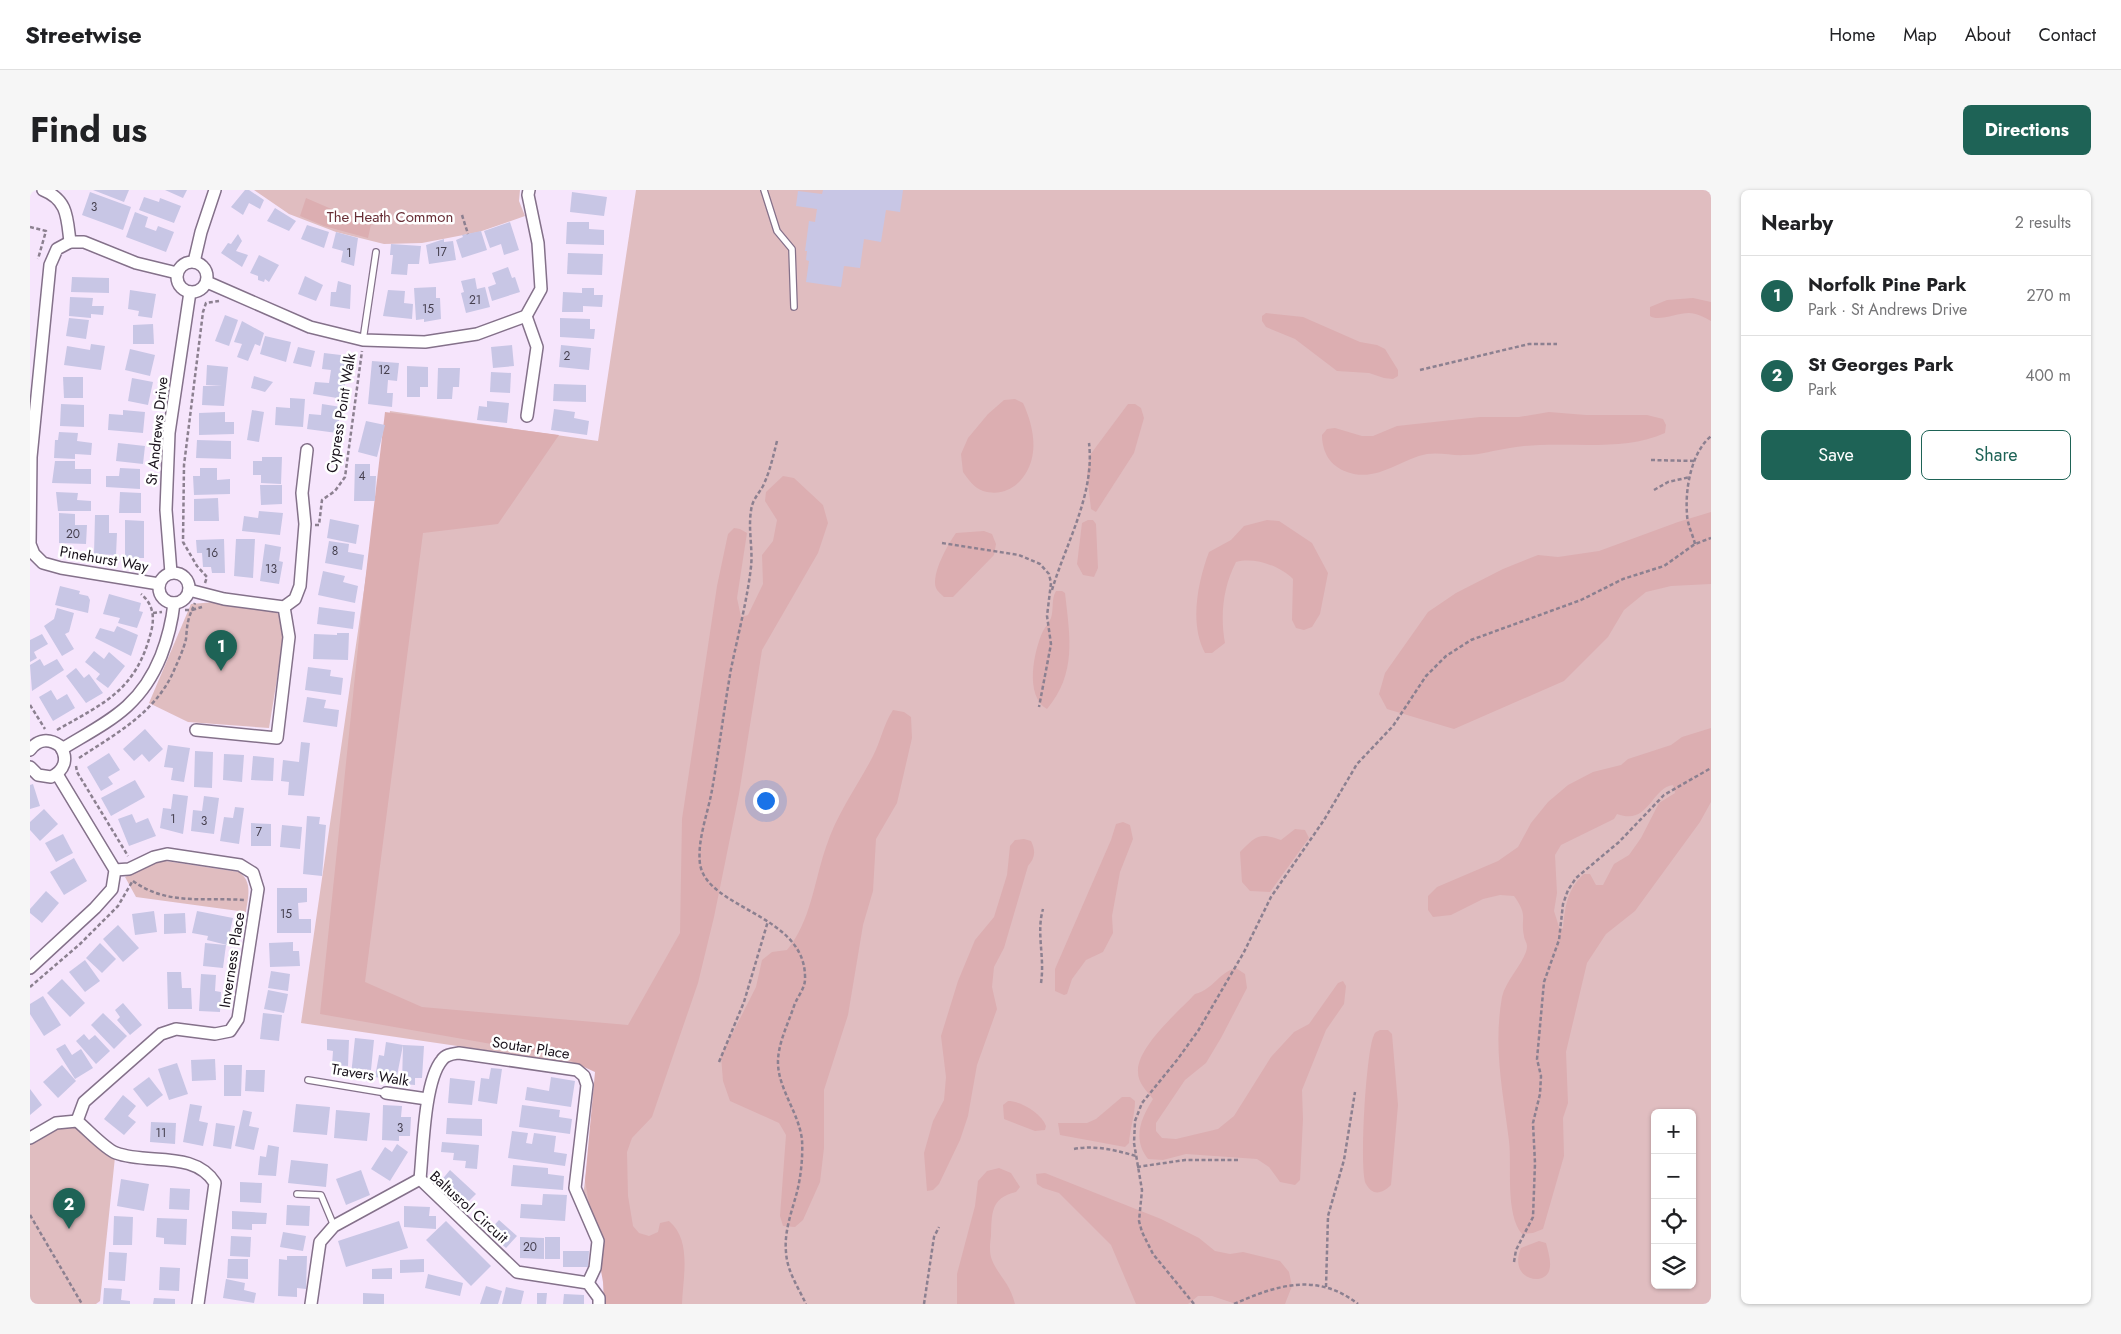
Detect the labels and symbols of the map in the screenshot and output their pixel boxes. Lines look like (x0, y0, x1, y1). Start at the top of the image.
house number: 3 (91, 198, 98, 216)
park label: The Heath Common (327, 206, 453, 228)
house number: 17 (435, 243, 448, 261)
house number: 1 (346, 244, 352, 262)
house number: 21 (469, 291, 481, 309)
house number: 15 (422, 300, 434, 318)
house number: 2 (564, 347, 571, 365)
street label: Cypress Point Walk (321, 351, 361, 475)
house number: 12 (378, 361, 390, 379)
street label: St Andrews Drive (140, 375, 174, 486)
house number: 4 (359, 467, 366, 485)
house number: 20 (66, 525, 80, 543)
street label: Pinehurst Way (58, 540, 151, 578)
house number: 8 (332, 542, 338, 560)
house number: 16 (206, 544, 218, 562)
house number: 13 (265, 560, 277, 578)
pin: 1 (205, 630, 237, 671)
your location (753, 788, 779, 814)
house number: 1 (170, 810, 176, 828)
house number: 3 (201, 812, 208, 830)
house number: 7 (256, 823, 263, 841)
house number: 15 (280, 905, 292, 923)
street label: Inverness Place (214, 910, 250, 1009)
street label: Soutar Place (490, 1031, 572, 1065)
street label: Travers Walk (330, 1058, 411, 1092)
house number: 3 (397, 1119, 404, 1137)
house number: 11 (156, 1124, 166, 1142)
street label: Baltusrol Circuit (425, 1166, 514, 1249)
pin: 2 (53, 1188, 85, 1229)
house number: 20 (523, 1238, 537, 1256)

